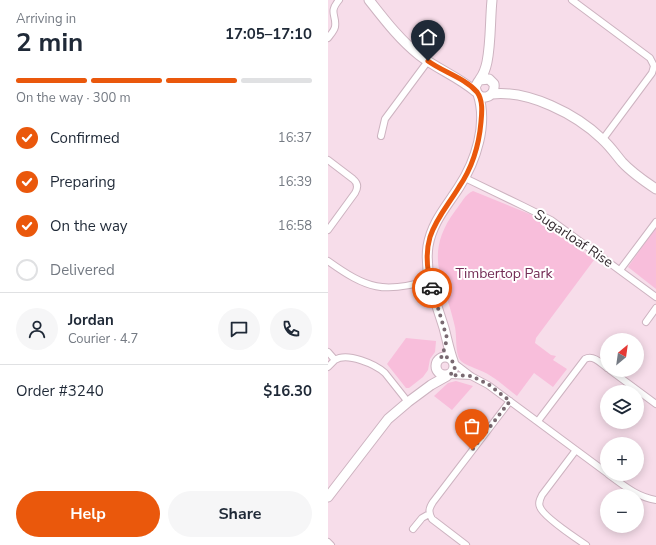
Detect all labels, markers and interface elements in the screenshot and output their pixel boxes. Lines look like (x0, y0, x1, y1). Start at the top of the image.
text: Arriving in (16, 10, 76, 28)
pin (411, 20, 445, 61)
text: 17:05–17:10 (225, 24, 312, 44)
text: 2 min (16, 25, 83, 60)
icon: home (417, 26, 439, 48)
text: On the way · 300 m (16, 89, 131, 107)
icon: check (16, 127, 38, 149)
text: Confirmed (50, 128, 120, 148)
text: 16:37 (278, 129, 312, 147)
icon: check (16, 171, 38, 193)
text: Preparing (50, 172, 115, 192)
text: 16:39 (278, 173, 312, 191)
street label: Sugarloaf Rise (531, 205, 617, 272)
icon: check (16, 215, 38, 237)
text: On the way (50, 216, 128, 236)
text: 16:58 (278, 217, 312, 235)
text: Delivered (50, 260, 115, 280)
park label: Timbertop Park (456, 264, 553, 283)
courier (412, 268, 452, 308)
icon: car (421, 277, 443, 299)
button: person (16, 308, 58, 350)
button: chat (218, 308, 260, 350)
button: phone (270, 308, 312, 350)
text: Jordan (68, 310, 114, 330)
text: Courier · 4.7 (68, 330, 138, 348)
north arrow (600, 333, 644, 377)
map controls (600, 333, 644, 533)
text: Order #3240 (16, 381, 104, 401)
text: $16.30 (263, 381, 312, 401)
button: layers (600, 385, 644, 429)
pin (455, 409, 489, 450)
icon: bag (461, 415, 483, 437)
button: + (600, 437, 644, 481)
button: − (600, 489, 644, 533)
button: Help (16, 491, 160, 537)
button: Share (168, 491, 312, 537)

